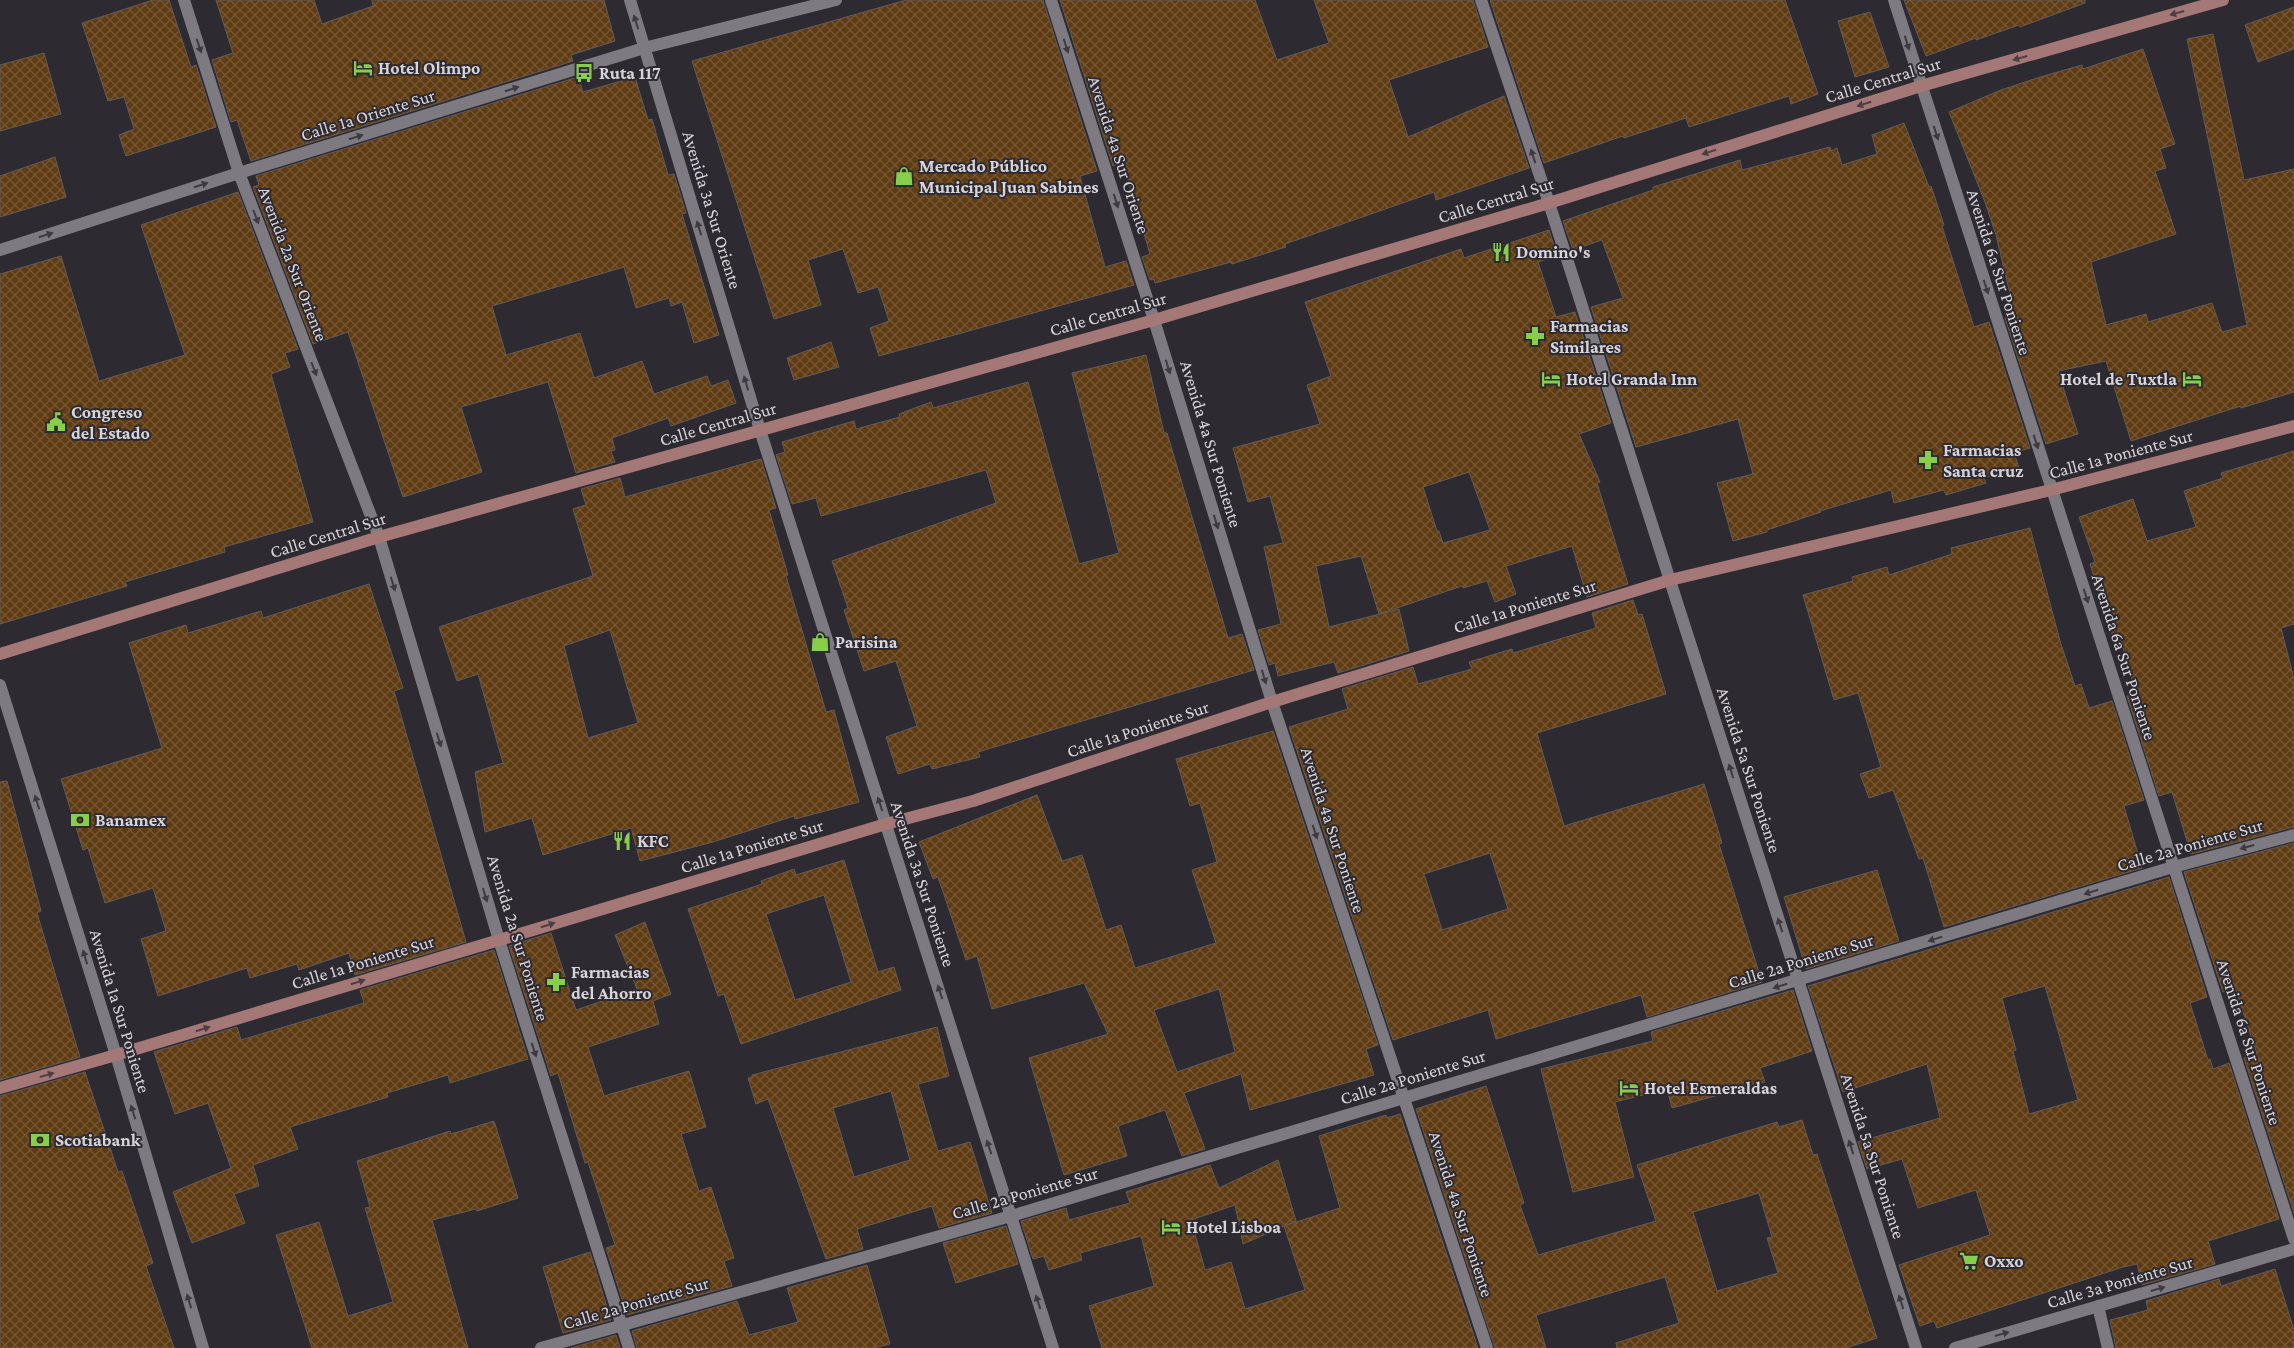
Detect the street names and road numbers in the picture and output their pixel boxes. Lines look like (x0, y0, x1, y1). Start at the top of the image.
street label: Calle Central Sur (1822, 53, 1944, 107)
street label: Avenida 4a Sur Oriente (1084, 74, 1154, 236)
street label: Calle 1a Oriente Sur (298, 85, 438, 145)
street label: Avenida 3a Sur Oriente (678, 129, 746, 291)
street label: Calle Central Sur (1435, 173, 1557, 227)
street label: Avenida 2a Sur Oriente (254, 184, 332, 344)
street label: Avenida 6a Sur Poniente (1963, 186, 2035, 358)
street label: Calle Central Sur (1047, 288, 1169, 340)
street label: Avenida 4a Sur Poniente (1176, 358, 1246, 530)
street label: Calle Central Sur (657, 398, 779, 450)
street label: Calle 1a Poniente Sur (2047, 425, 2196, 483)
street label: Calle Central Sur (267, 508, 389, 562)
street label: Avenida 6a Sur Poniente (2088, 571, 2160, 743)
street label: Calle 1a Poniente Sur (1451, 575, 1599, 637)
street label: Avenida 5a Sur Poniente (1713, 685, 1785, 855)
street label: Calle 1a Poniente Sur (1064, 696, 1212, 761)
street label: Avenida 4a Sur Poniente (1297, 744, 1369, 916)
street label: Avenida 3a Sur Poniente (887, 799, 959, 969)
street label: Calle 2a Poniente Sur (2115, 814, 2266, 875)
street label: Calle 1a Poniente Sur (678, 815, 826, 877)
street label: Avenida 2a Sur Poniente (483, 852, 553, 1024)
street label: Avenida 1a Sur Poniente (86, 927, 154, 1095)
street label: Calle 2a Poniente Sur (1726, 929, 1877, 993)
street label: Calle 1a Poniente Sur (289, 931, 437, 993)
street label: Avenida 6a Sur Poniente (2213, 956, 2285, 1128)
street label: Calle 2a Poniente Sur (1338, 1045, 1489, 1109)
street label: Avenida 5a Sur Poniente (1837, 1071, 1909, 1241)
street label: Avenida 4a Sur Poniente (1425, 1128, 1497, 1300)
street label: Calle 2a Poniente Sur (950, 1162, 1101, 1223)
street label: Calle 3a Poniente Sur (2045, 1251, 2196, 1312)
street label: Calle 2a Poniente Sur (561, 1272, 712, 1333)

